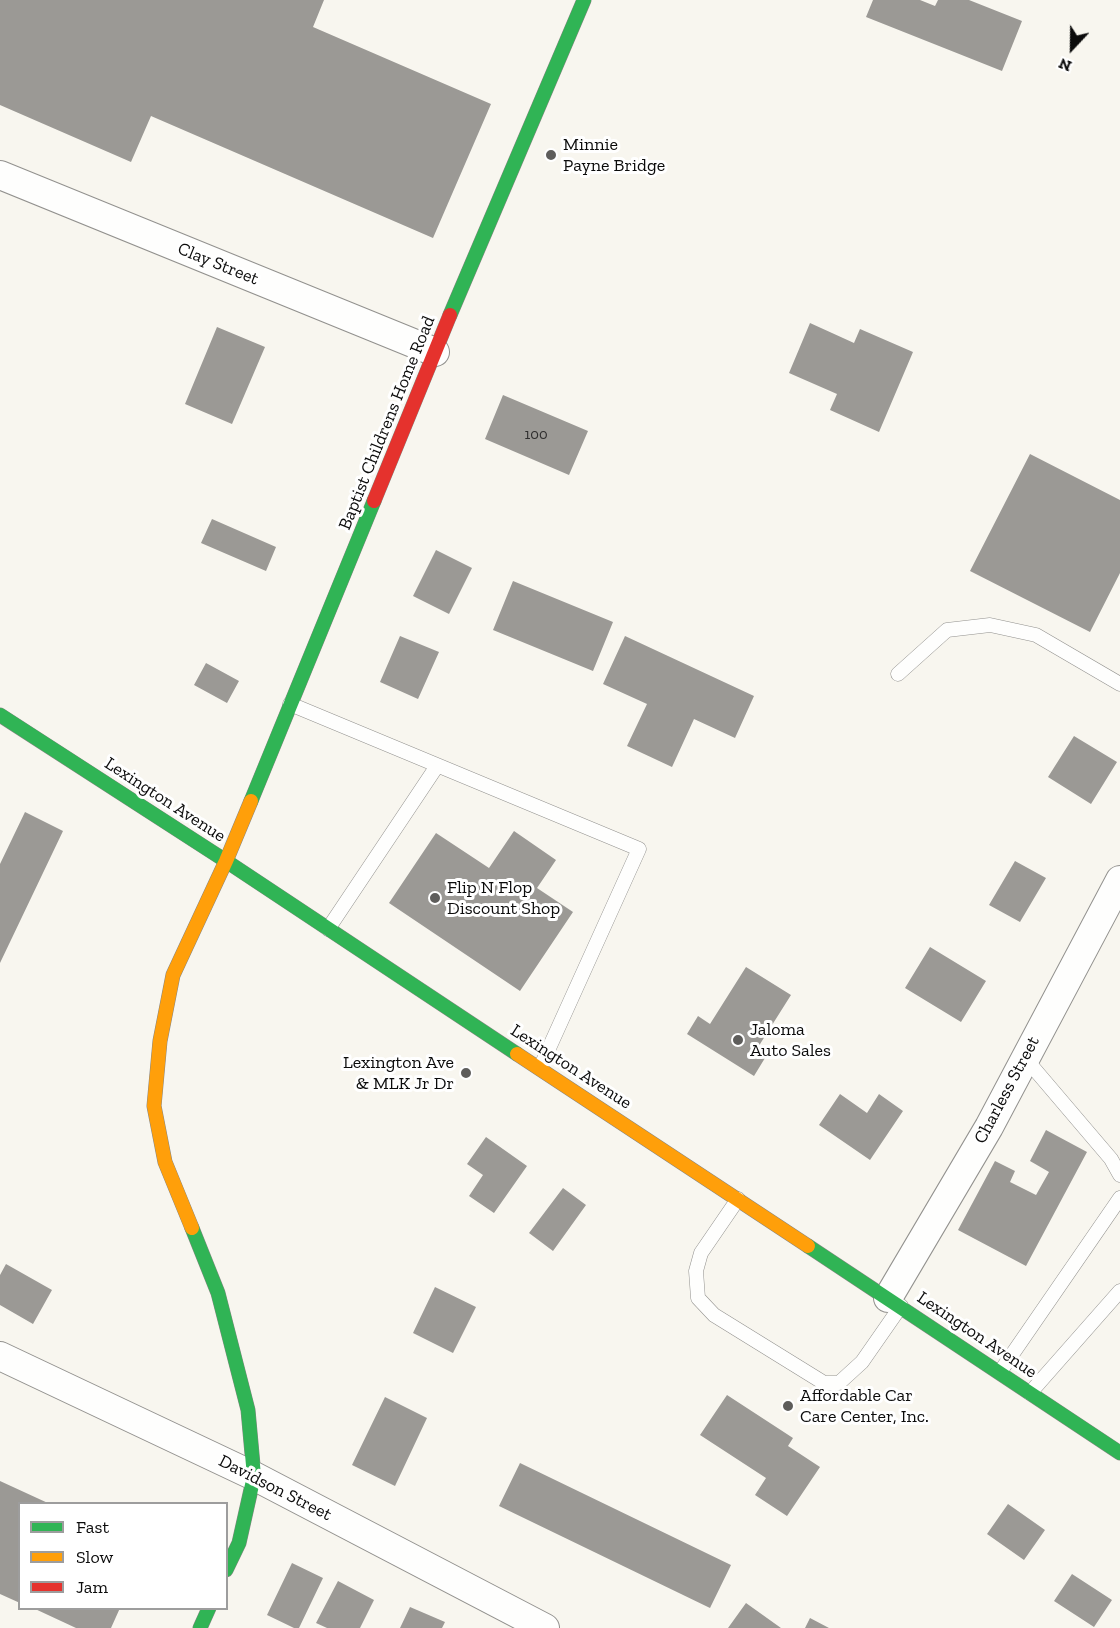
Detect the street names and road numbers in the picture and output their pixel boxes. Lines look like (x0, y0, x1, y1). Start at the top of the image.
street label: Clay Street (174, 238, 262, 290)
street label: Baptist Childrens Home Road (334, 313, 440, 533)
street label: Lexington Avenue (100, 753, 230, 847)
street label: Lexington Avenue (506, 1020, 636, 1114)
street label: Charless Street (970, 1033, 1044, 1147)
street label: Lexington Avenue (913, 1287, 1041, 1383)
street label: Davidson Street (215, 1450, 335, 1526)

